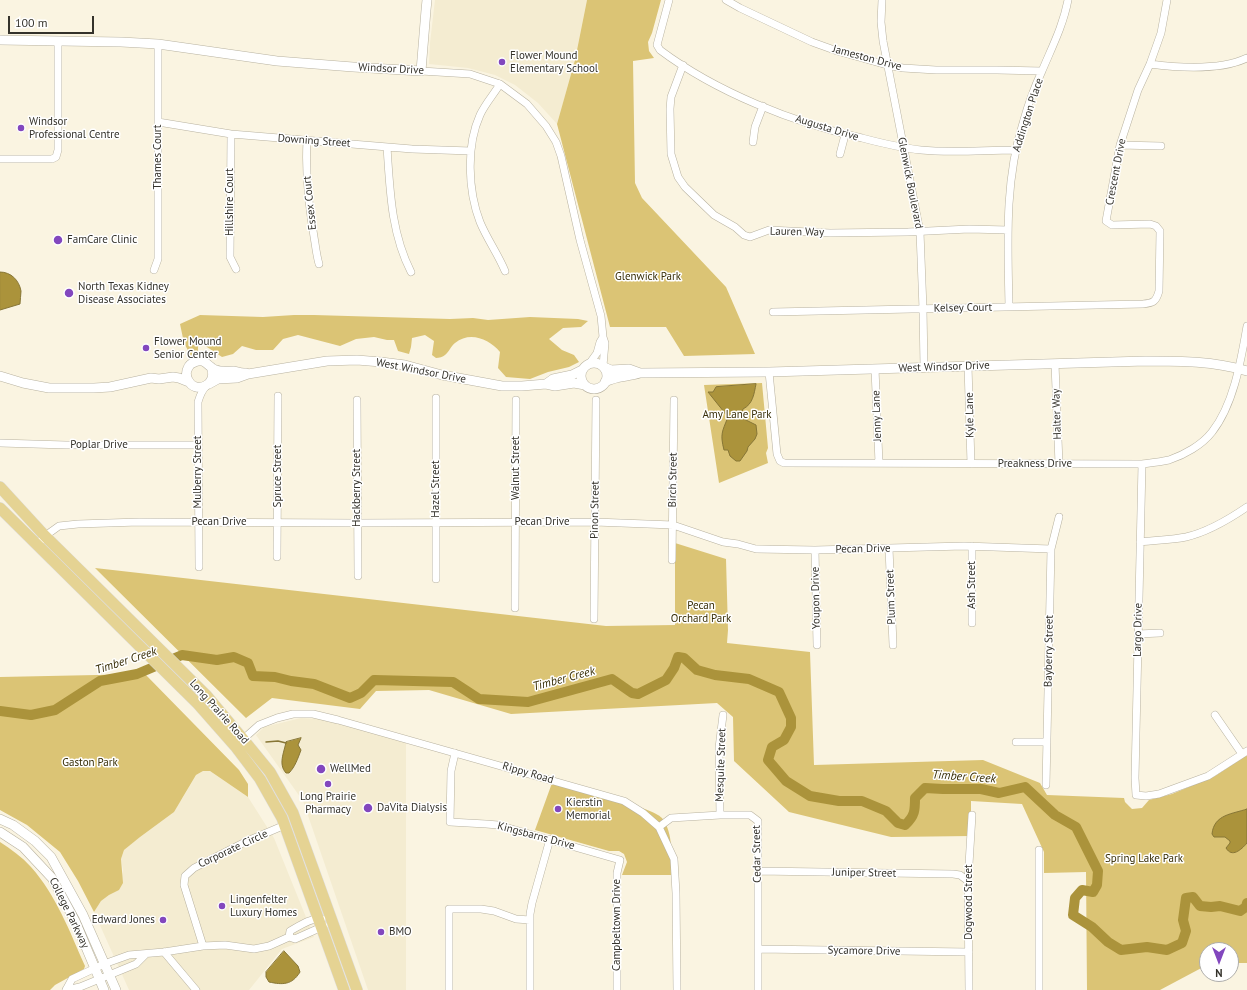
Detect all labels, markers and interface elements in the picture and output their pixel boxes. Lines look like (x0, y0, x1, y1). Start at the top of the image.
scale bar (10, 8, 96, 34)
text: 100 m (15, 15, 48, 30)
street label: Jameston Drive (831, 42, 903, 74)
place label: Flower Mound Elementary School (510, 49, 598, 75)
marker: Flower Mound Elementary School (497, 57, 507, 67)
street label: Windsor Drive (358, 61, 424, 77)
street label: Addington Place (1010, 76, 1046, 154)
street label: Augusta Drive (794, 112, 860, 144)
place label: Windsor Professional Centre (29, 115, 120, 141)
marker: Windsor Professional Centre (16, 123, 26, 133)
street label: Thames Court (151, 124, 165, 190)
street label: Downing Street (277, 132, 351, 150)
street label: Glenwick Boulevard (895, 136, 925, 230)
street label: Crescent Drive (1103, 138, 1129, 206)
street label: Hillshire Court (223, 168, 237, 236)
street label: Essex Court (301, 175, 319, 231)
street label: Lauren Way (770, 225, 824, 239)
place label: FamCare Clinic (67, 233, 137, 247)
marker: FamCare Clinic (52, 234, 64, 246)
park label: Glenwick Park (615, 270, 681, 284)
place label: North Texas Kidney Disease Associates (78, 280, 169, 306)
marker: North Texas Kidney Disease Associates (63, 287, 75, 299)
street label: Kelsey Court (934, 301, 992, 315)
place label: Flower Mound Senior Center (154, 335, 221, 361)
marker: Flower Mound Senior Center (141, 343, 151, 353)
street label: West Windsor Drive (375, 356, 467, 386)
street label: West Windsor Drive (898, 359, 990, 375)
street label: Halter Way (1050, 388, 1064, 440)
street label: Jenny Lane (870, 390, 884, 442)
street label: Kyle Lane (963, 392, 977, 438)
park label: Amy Lane Park (702, 408, 772, 422)
street label: Mulberry Street (191, 435, 205, 509)
street label: Walnut Street (509, 436, 523, 500)
street label: Poplar Drive (70, 438, 128, 452)
street label: Spruce Street (271, 445, 285, 507)
street label: Hackberry Street (350, 449, 364, 527)
street label: Birch Street (666, 452, 680, 508)
street label: Preakness Drive (998, 457, 1072, 471)
street label: Hazel Street (429, 460, 443, 518)
street label: Pinon Street (588, 481, 602, 539)
street label: Pecan Drive (191, 515, 247, 529)
street label: Pecan Drive (514, 515, 570, 529)
street label: Pecan Drive (835, 542, 891, 556)
street label: Ash Street (965, 561, 979, 609)
street label: Youpon Drive (809, 567, 823, 629)
street label: Plum Street (883, 569, 899, 625)
park label: Pecan Orchard Park (671, 599, 731, 625)
street label: Largo Drive (1131, 603, 1145, 657)
street label: Bayberry Street (1042, 615, 1056, 687)
water label: Timber Creek (93, 644, 159, 678)
water label: Timber Creek (531, 664, 597, 694)
street label: Long Prairie Road (187, 677, 251, 747)
street label: Mesquite Street (713, 728, 729, 802)
park label: Gaston Park (62, 756, 118, 770)
street label: Rippy Road (501, 759, 555, 787)
place label: WellMed (330, 762, 371, 776)
marker: WellMed (315, 763, 327, 775)
water label: Timber Creek (932, 768, 996, 786)
marker: Long Prairie Pharmacy (323, 779, 333, 789)
place label: Long Prairie Pharmacy (300, 790, 356, 816)
place label: Kierstin Memorial (566, 796, 610, 822)
place label: DaVita Dialysis (377, 801, 447, 815)
marker: DaVita Dialysis (362, 802, 374, 814)
marker: Kierstin Memorial (553, 804, 563, 814)
street label: Kingsbarns Drive (496, 819, 576, 853)
street label: Cedar Street (750, 825, 764, 883)
street label: Corporate Circle (196, 827, 270, 871)
park label: Spring Lake Park (1105, 852, 1183, 866)
street label: Dogwood Street (962, 864, 976, 940)
street label: Juniper Street (832, 866, 896, 880)
street label: College Parkway (46, 875, 92, 951)
street label: Campbeltown Drive (610, 879, 624, 971)
place label: Lingenfelter Luxury Homes (230, 893, 297, 919)
marker: Lingenfelter Luxury Homes (217, 901, 227, 911)
place label: Edward Jones (92, 913, 155, 927)
marker: Edward Jones (158, 915, 168, 925)
place label: BMO (389, 925, 412, 939)
marker: BMO (376, 927, 386, 937)
north arrow (1199, 942, 1239, 982)
street label: Sycamore Drive (827, 944, 901, 958)
text: N (1215, 966, 1223, 980)

